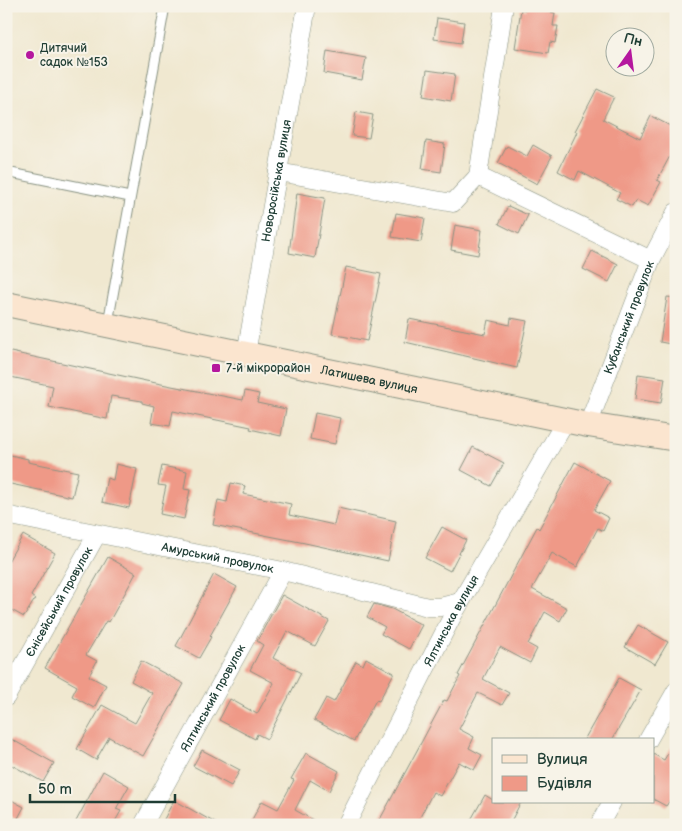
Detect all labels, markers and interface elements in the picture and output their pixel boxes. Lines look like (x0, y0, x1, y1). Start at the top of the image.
north arrow (604, 28, 654, 78)
text: Пн (622, 29, 644, 50)
place label: Дитячий садок №153 (40, 41, 108, 70)
marker: Дитячий садок №153 (24, 49, 36, 61)
street label: Новоросійська вулиця (258, 118, 295, 243)
street label: Кубанський провулок (601, 258, 658, 376)
place label: 7-й мікрорайон (226, 361, 310, 376)
marker: 7-й мікрорайон (210, 362, 222, 374)
street label: Латишева вулиця (318, 362, 419, 397)
street label: Амурський провулок (159, 539, 276, 577)
street label: Єнісейський провулок (22, 544, 96, 660)
street label: Ялтинська вулиця (421, 572, 482, 669)
street label: Ялтинський провулок (177, 641, 249, 754)
legend (492, 738, 654, 804)
text: Вулиця (537, 750, 588, 769)
scale bar (30, 771, 175, 803)
text: Будівля (537, 774, 592, 793)
text: 50 m (38, 780, 72, 799)

